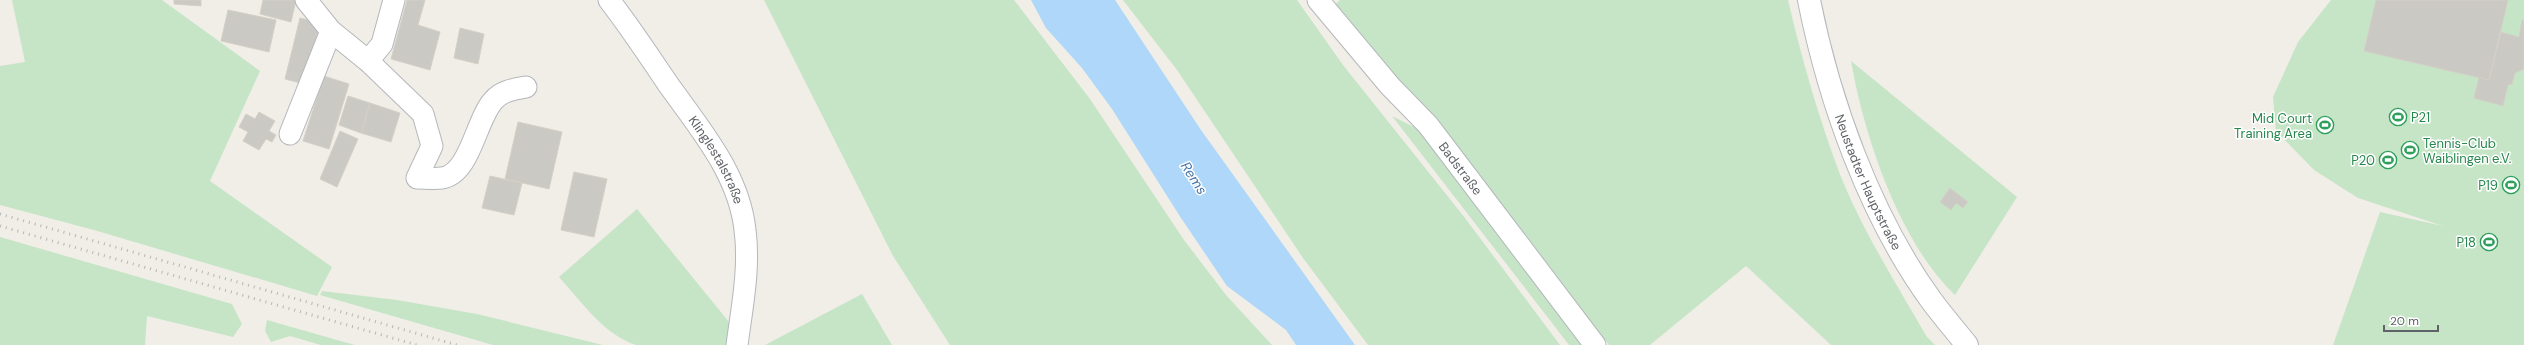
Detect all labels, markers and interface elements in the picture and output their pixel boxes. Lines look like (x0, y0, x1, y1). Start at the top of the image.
sports icon: P21 (2388, 107, 2408, 127)
place label: P21 (2411, 109, 2430, 126)
place label: Mid Court Training Area (2234, 110, 2312, 142)
street label: Klinglestalstraße (685, 112, 748, 206)
street label: Neustadter Hauptstraße (1831, 112, 1906, 253)
sports icon: Mid Court Training Area (2315, 115, 2335, 135)
place label: Tennis-Club Waiblingen e.V. (2423, 135, 2512, 167)
street label: Badstraße (1435, 138, 1486, 198)
sports icon: Tennis-Club Waiblingen e.V. (2400, 140, 2420, 160)
sports icon: P20 (2378, 150, 2398, 170)
place label: P20 (2351, 152, 2375, 169)
water label: Rems (1177, 158, 1211, 198)
sports icon: P19 (2501, 175, 2521, 195)
place label: P19 (2478, 177, 2498, 194)
sports icon: P18 (2479, 232, 2499, 252)
place label: P18 (2456, 234, 2476, 251)
scale bar (2384, 307, 2438, 333)
text: 20 m (2390, 313, 2419, 329)

